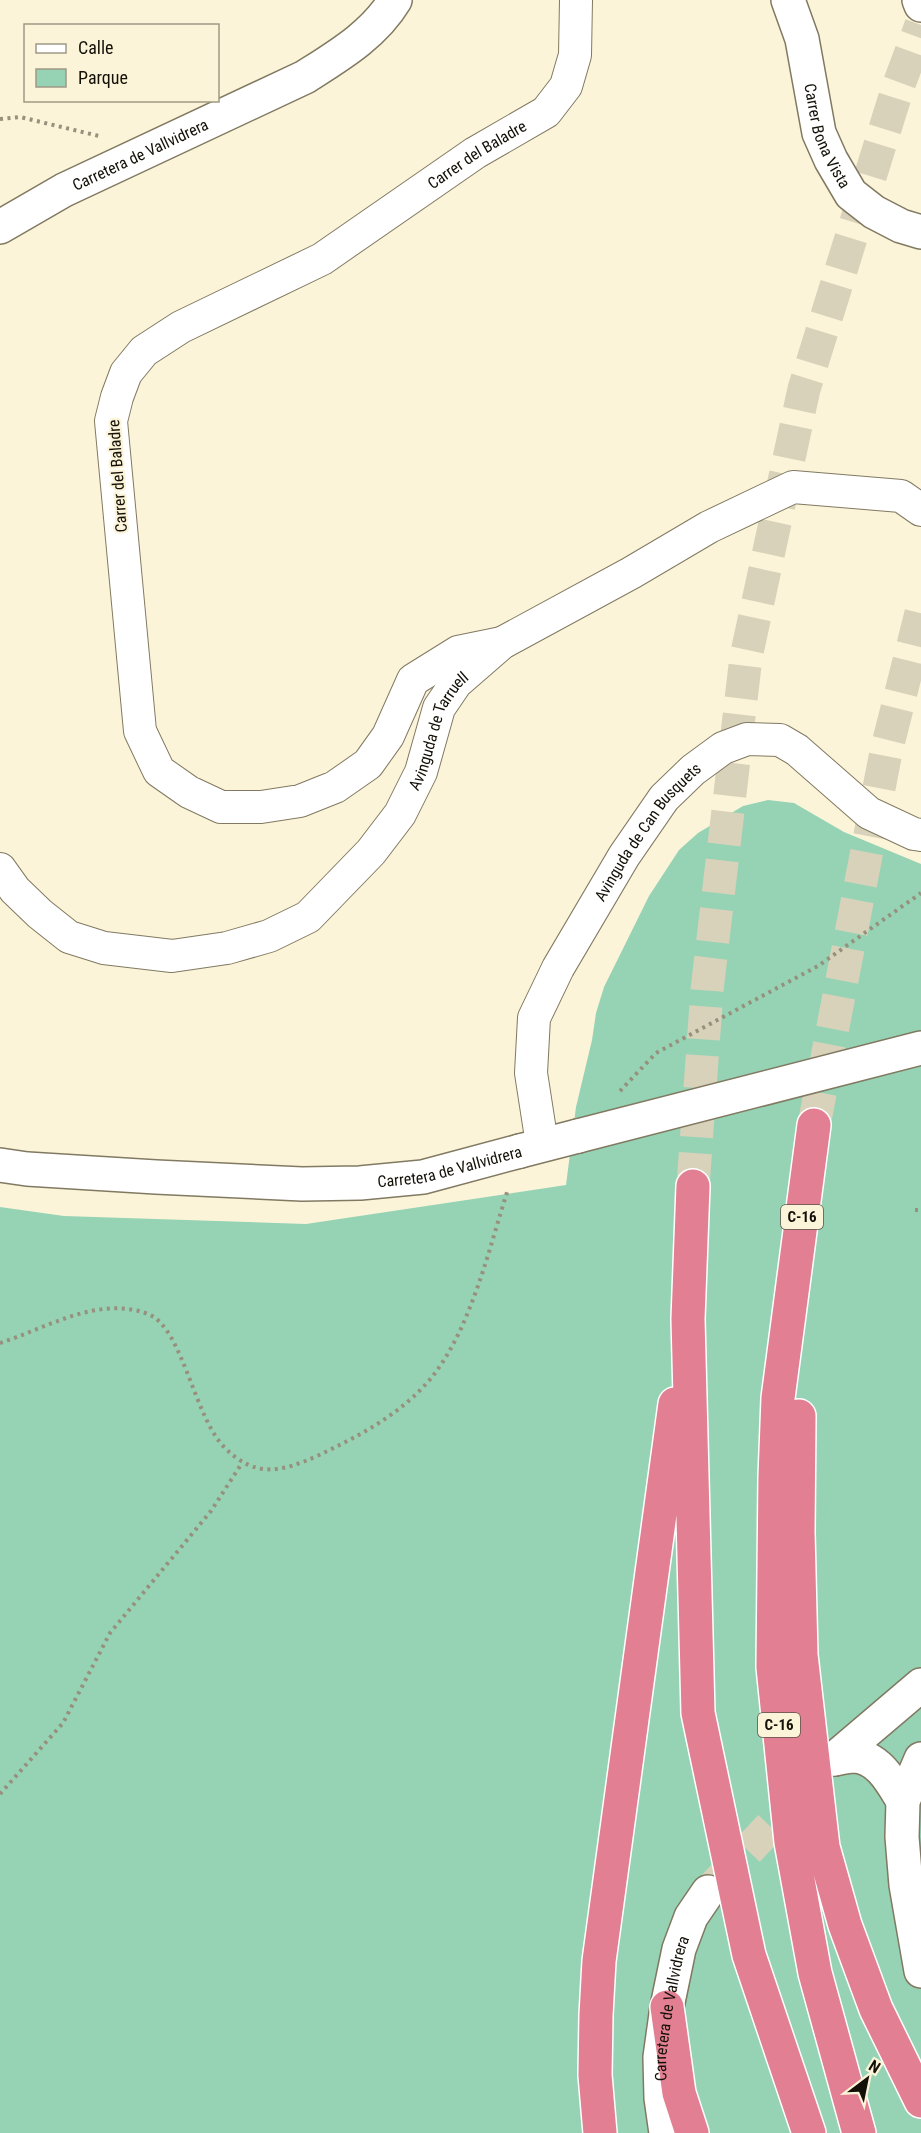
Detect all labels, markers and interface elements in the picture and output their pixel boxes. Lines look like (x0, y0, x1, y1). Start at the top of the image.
legend (24, 24, 219, 102)
text: Calle (78, 37, 114, 58)
text: Parque (78, 67, 128, 88)
street label: Carrer Bona Vista (800, 82, 854, 192)
street label: Carretera de Vallvidrera (69, 115, 211, 195)
street label: Carrer del Baladre (424, 117, 530, 193)
street label: Carrer del Baladre (104, 419, 131, 533)
street label: Avinguda de Tarruell (405, 668, 472, 793)
street label: Avinguda de Can Busquets (591, 759, 705, 905)
street label: Carretera de Vallvidrera (377, 1142, 524, 1191)
road number: C-16 (781, 1205, 823, 1229)
road number: C-16 (758, 1713, 800, 1737)
street label: Carretera de Vallvidrera (651, 1933, 693, 2081)
north arrow (837, 2049, 897, 2109)
text: N (865, 2056, 884, 2077)

